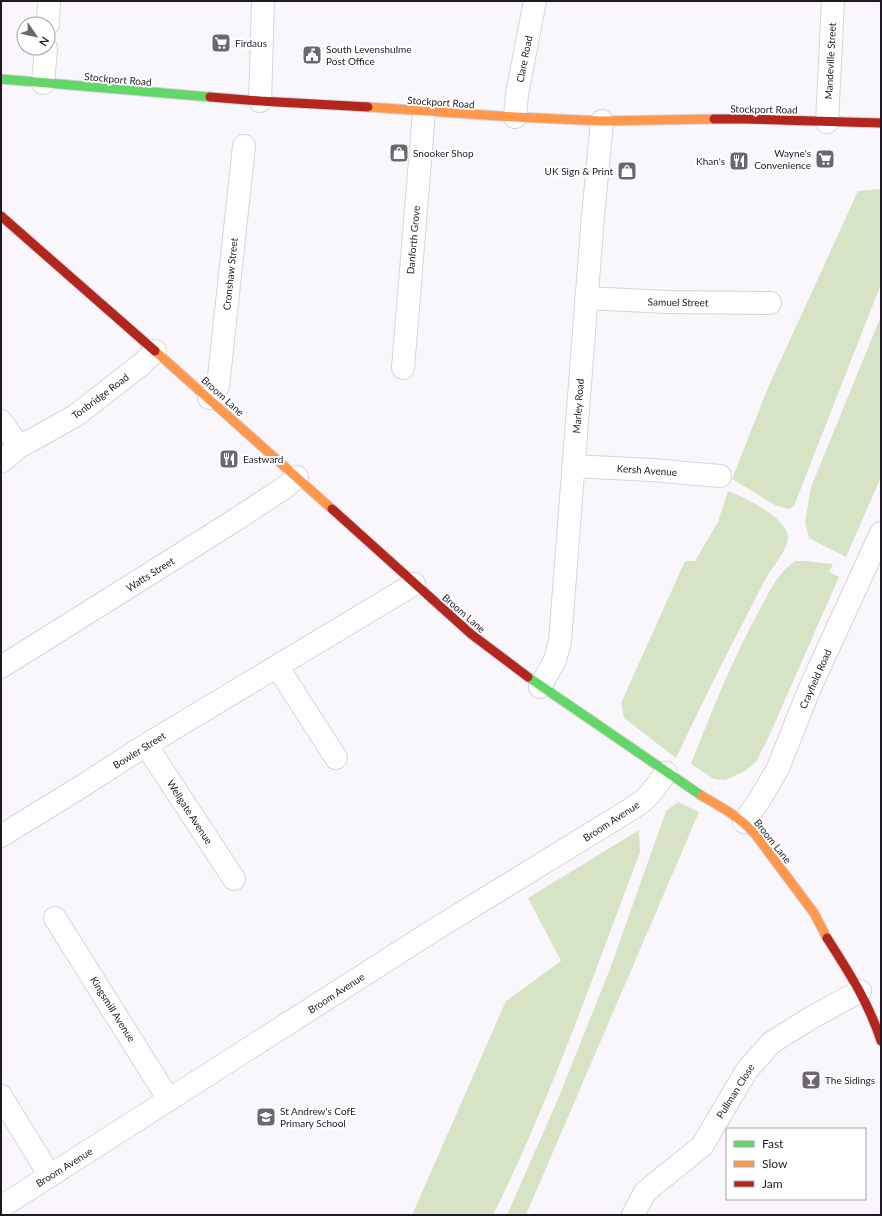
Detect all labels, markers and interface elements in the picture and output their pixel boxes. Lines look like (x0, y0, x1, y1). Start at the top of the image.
north arrow (16, 16, 56, 56)
street label: Mandeville Street (822, 22, 838, 100)
supermarket icon: Firdaus (210, 32, 232, 54)
text: N (37, 35, 52, 49)
street label: Clare Road (514, 35, 534, 83)
place label: Firdaus (235, 37, 267, 49)
place label: South Levenshulme Post Office (326, 43, 412, 67)
public building icon: South Levenshulme Post Office (301, 44, 323, 66)
street label: Stockport Road (84, 70, 152, 88)
street label: Stockport Road (407, 94, 475, 110)
street label: Stockport Road (730, 102, 798, 116)
shop icon: Snooker Shop (388, 142, 410, 164)
place label: Snooker Shop (413, 147, 474, 159)
place label: Wayne's Convenience (754, 147, 811, 171)
supermarket icon: Wayne's Convenience (814, 148, 836, 170)
restaurant icon: Khan's (728, 150, 750, 172)
place label: Khan's (696, 155, 725, 167)
shop icon: UK Sign & Print (616, 160, 638, 182)
place label: UK Sign & Print (545, 165, 613, 177)
street label: Danforth Grove (404, 205, 422, 275)
street label: Cronshaw Street (220, 237, 240, 311)
street label: Samuel Street (648, 295, 709, 309)
street label: Tonbridge Road (69, 371, 131, 421)
street label: Broom Lane (199, 374, 247, 418)
street label: Marley Road (570, 378, 586, 434)
restaurant icon: Eastward (218, 448, 240, 470)
place label: Eastward (243, 453, 283, 465)
street label: Kersh Avenue (616, 462, 678, 478)
street label: Watts Street (124, 554, 177, 594)
street label: Broom Lane (440, 591, 488, 635)
street label: Crayfield Road (797, 647, 833, 711)
street label: Bowler Street (110, 729, 168, 771)
street label: Wellgate Avenue (165, 778, 215, 846)
street label: Broom Avenue (581, 798, 641, 844)
street label: Broom Lane (752, 816, 794, 866)
street label: Broom Avenue (306, 970, 366, 1016)
street label: Kingsmill Avenue (88, 974, 138, 1044)
street label: Pullman Close (714, 1062, 756, 1120)
bar icon: The Sidings (800, 1069, 822, 1091)
place label: The Sidings (825, 1074, 875, 1086)
place label: St Andrew's CofE Primary School (280, 1105, 356, 1129)
school or university icon: St Andrew's CofE Primary School (255, 1106, 277, 1128)
legend (726, 1128, 866, 1200)
text: Fast (762, 1136, 784, 1151)
street label: Broom Avenue (33, 1145, 95, 1189)
text: Slow (762, 1156, 788, 1171)
text: Jam (762, 1176, 783, 1191)

